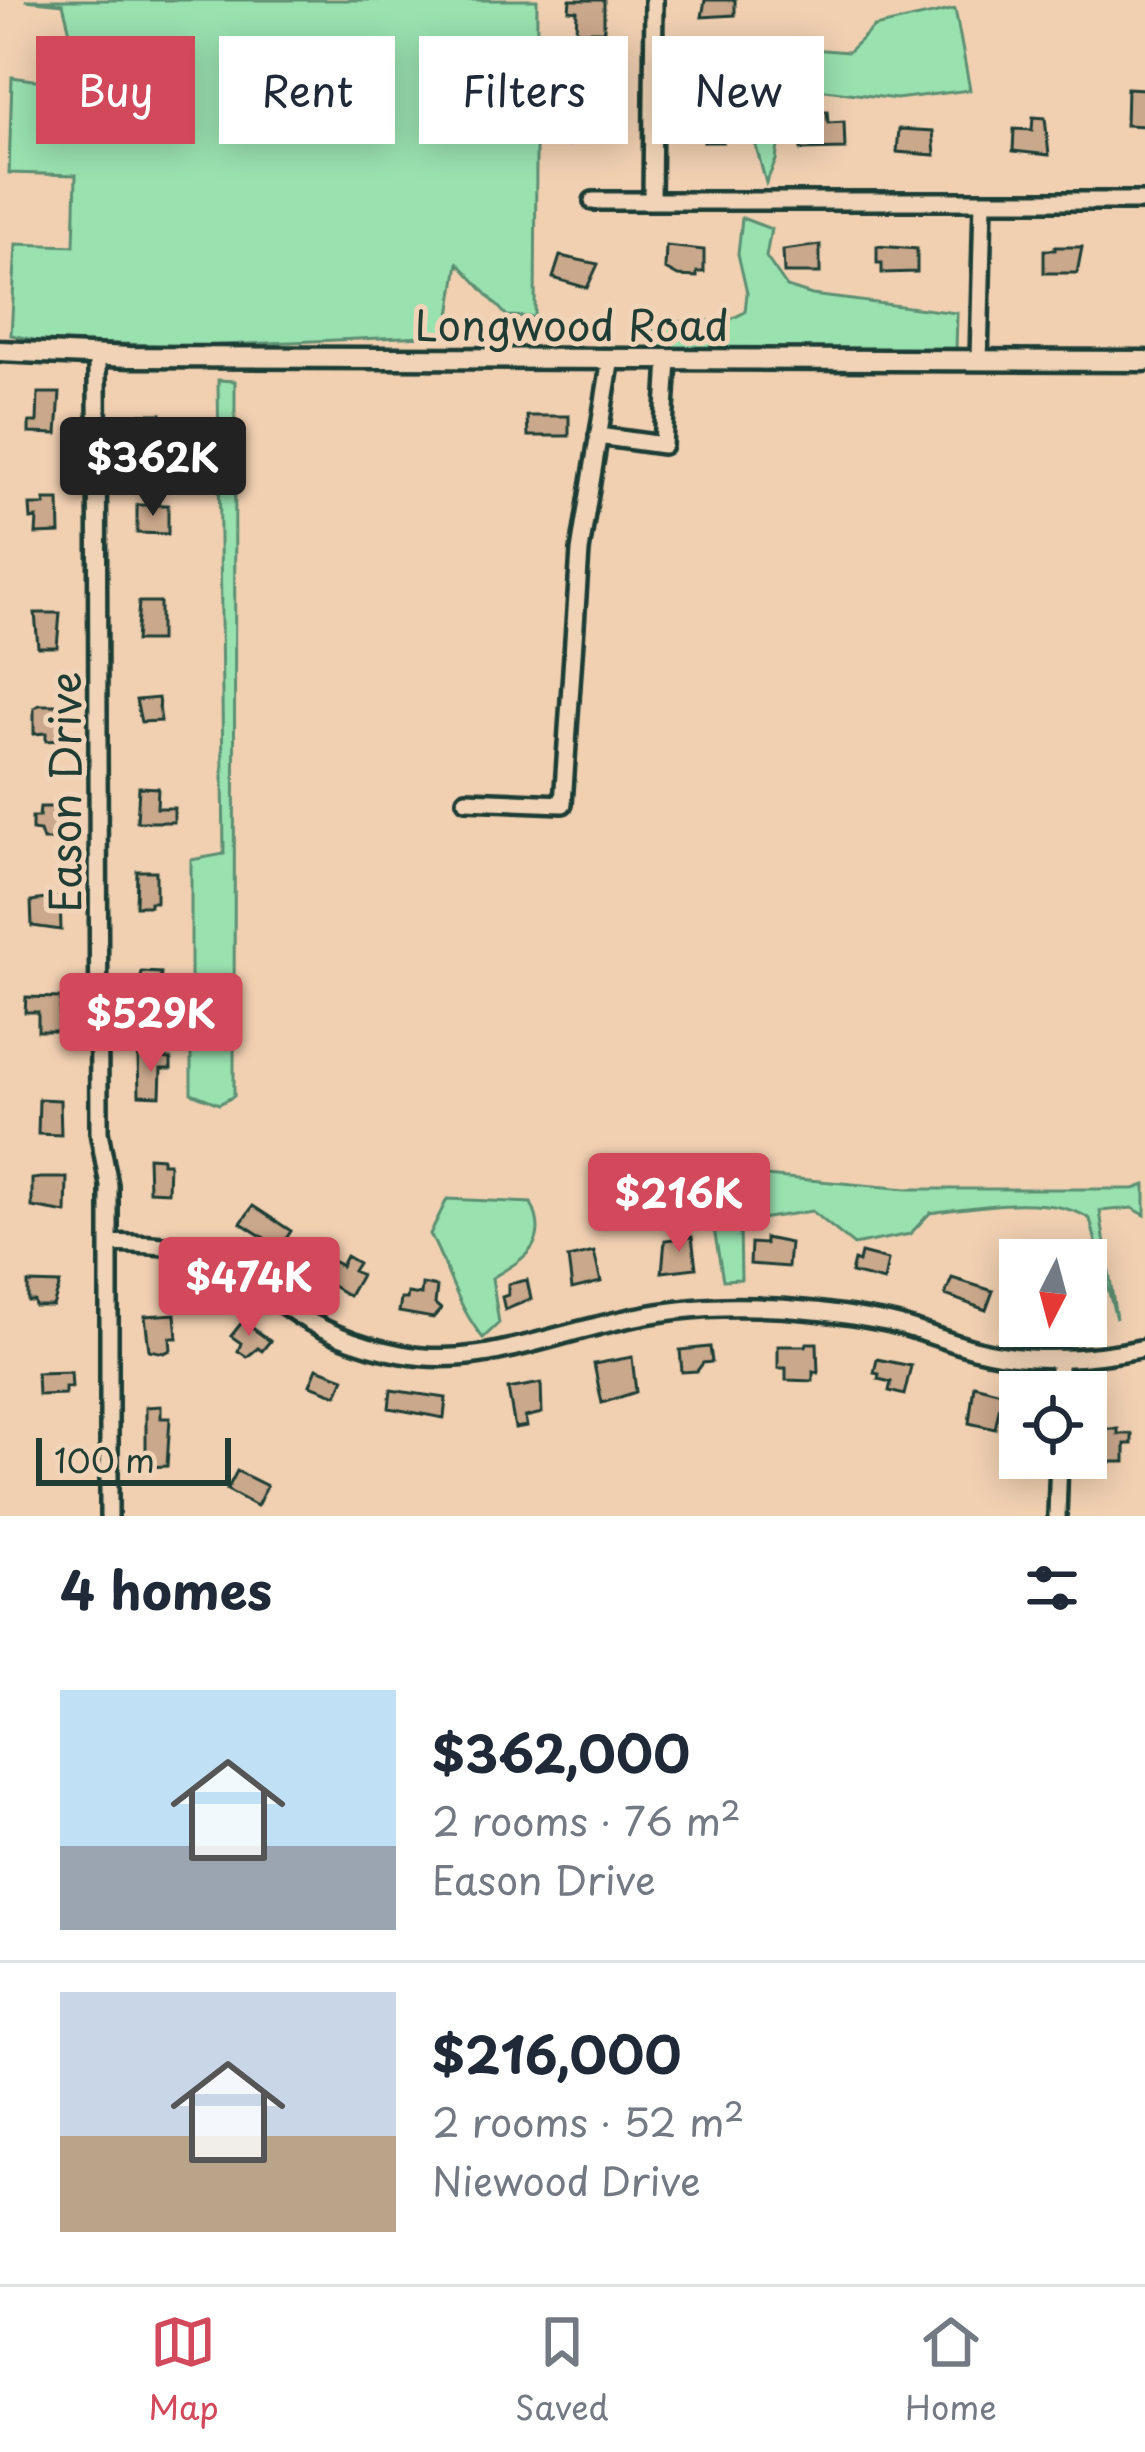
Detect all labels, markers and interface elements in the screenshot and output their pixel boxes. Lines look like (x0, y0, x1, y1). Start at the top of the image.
chip: Buy (36, 36, 195, 144)
chip: Rent (219, 36, 395, 144)
chip: Filters (419, 36, 628, 144)
chip: New (652, 36, 824, 144)
street label: Longwood Road (415, 292, 729, 355)
pin: $362K (69, 417, 237, 519)
text: $362K (87, 426, 219, 485)
street label: Eason Drive (32, 672, 95, 912)
pin: $529K (67, 973, 235, 1075)
text: $529K (87, 982, 215, 1041)
pin: $216K (595, 1153, 763, 1255)
text: $216K (615, 1162, 743, 1221)
pin: $474K (165, 1237, 333, 1339)
north arrow (999, 1239, 1107, 1347)
map controls (999, 1239, 1107, 1479)
text: $474K (186, 1246, 312, 1305)
button: locate (999, 1371, 1107, 1479)
scale bar (36, 1432, 231, 1485)
text: 100 m (54, 1434, 155, 1484)
text: 4 homes (60, 1550, 272, 1627)
icon: filters (1019, 1555, 1085, 1621)
text: $362,000 (432, 1713, 690, 1790)
icon: home (156, 1738, 300, 1882)
text: 2 rooms · 76 m² (432, 1790, 741, 1849)
text: Eason Drive (432, 1849, 656, 1908)
text: $216,000 (432, 2014, 681, 2091)
icon: home (156, 2040, 300, 2184)
text: 2 rooms · 52 m² (432, 2091, 744, 2150)
text: Niewood Drive (432, 2150, 701, 2209)
tab: Map (148, 2309, 219, 2431)
tab: Saved (515, 2309, 609, 2431)
tab: Home (905, 2309, 997, 2431)

